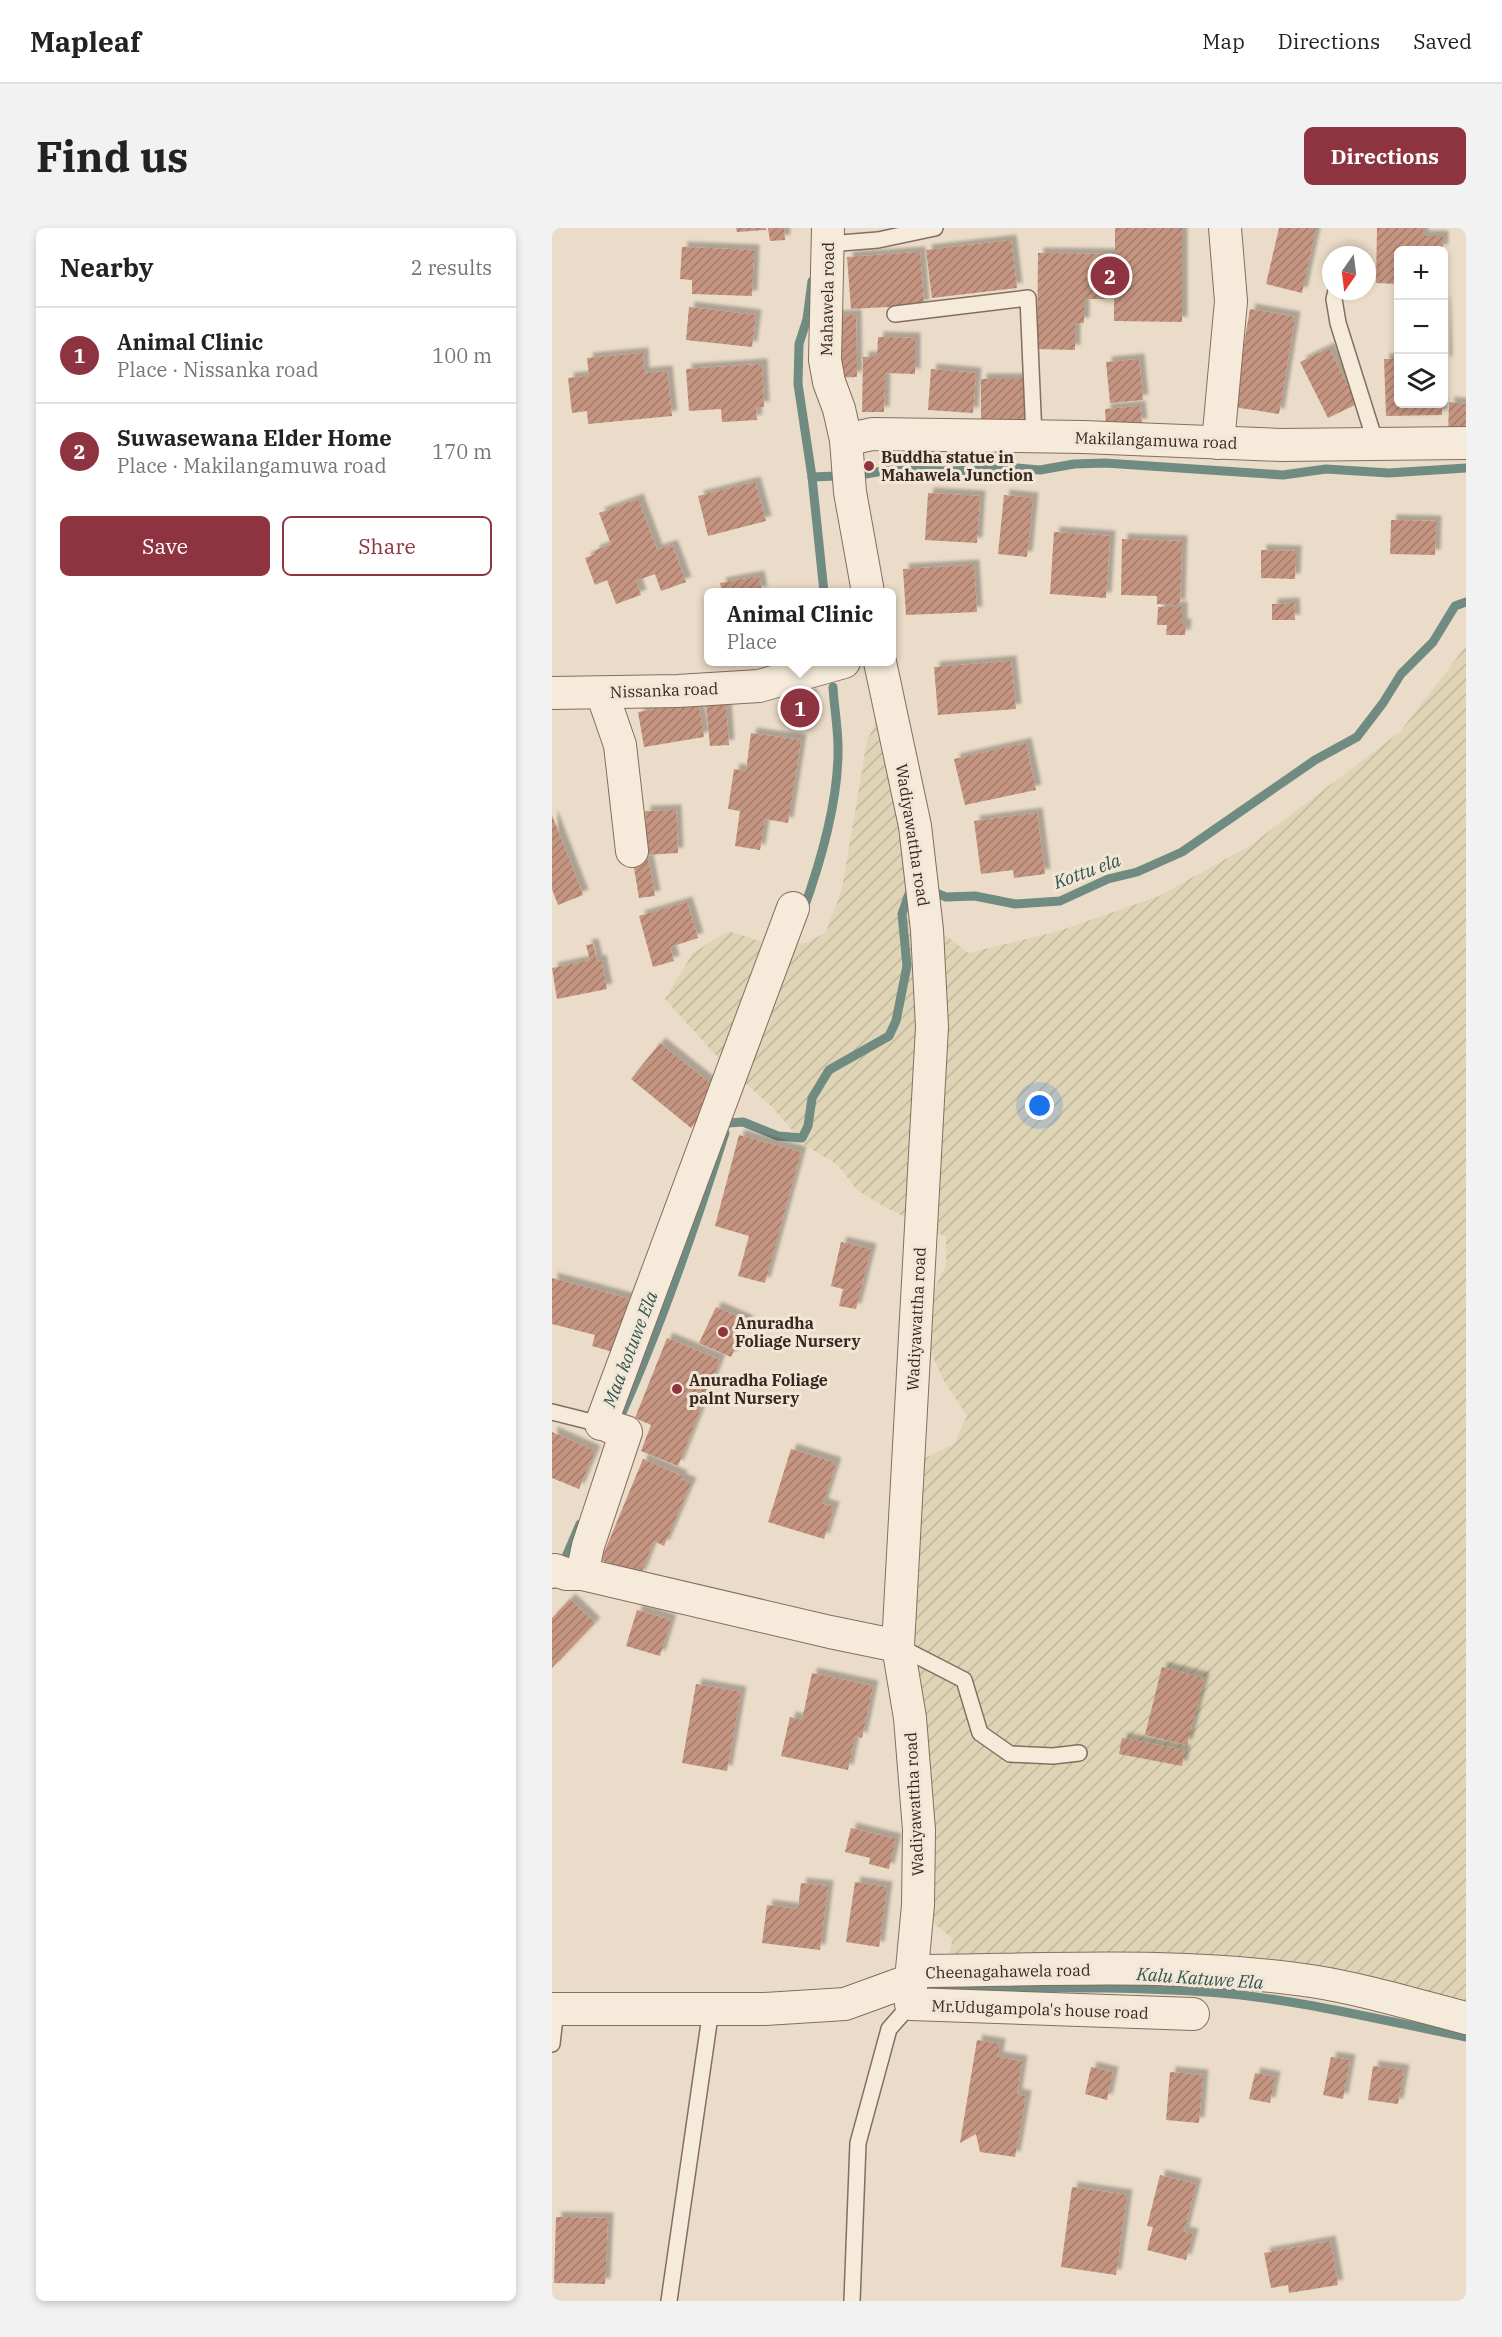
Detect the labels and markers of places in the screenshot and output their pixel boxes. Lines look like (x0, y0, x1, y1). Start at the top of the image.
pin: 2 (1090, 254, 1130, 298)
place label: Buddha statue in Mahawela Junction (881, 447, 1034, 485)
marker: Buddha statue in Mahawela Junction (862, 459, 876, 473)
pin: 1 (780, 686, 820, 730)
place label: Anuradha Foliage Nursery (735, 1313, 861, 1351)
marker: Anuradha Foliage Nursery (716, 1325, 730, 1339)
place label: Anuradha Foliage palnt Nursery (689, 1370, 828, 1408)
marker: Anuradha Foliage palnt Nursery (670, 1382, 684, 1396)

